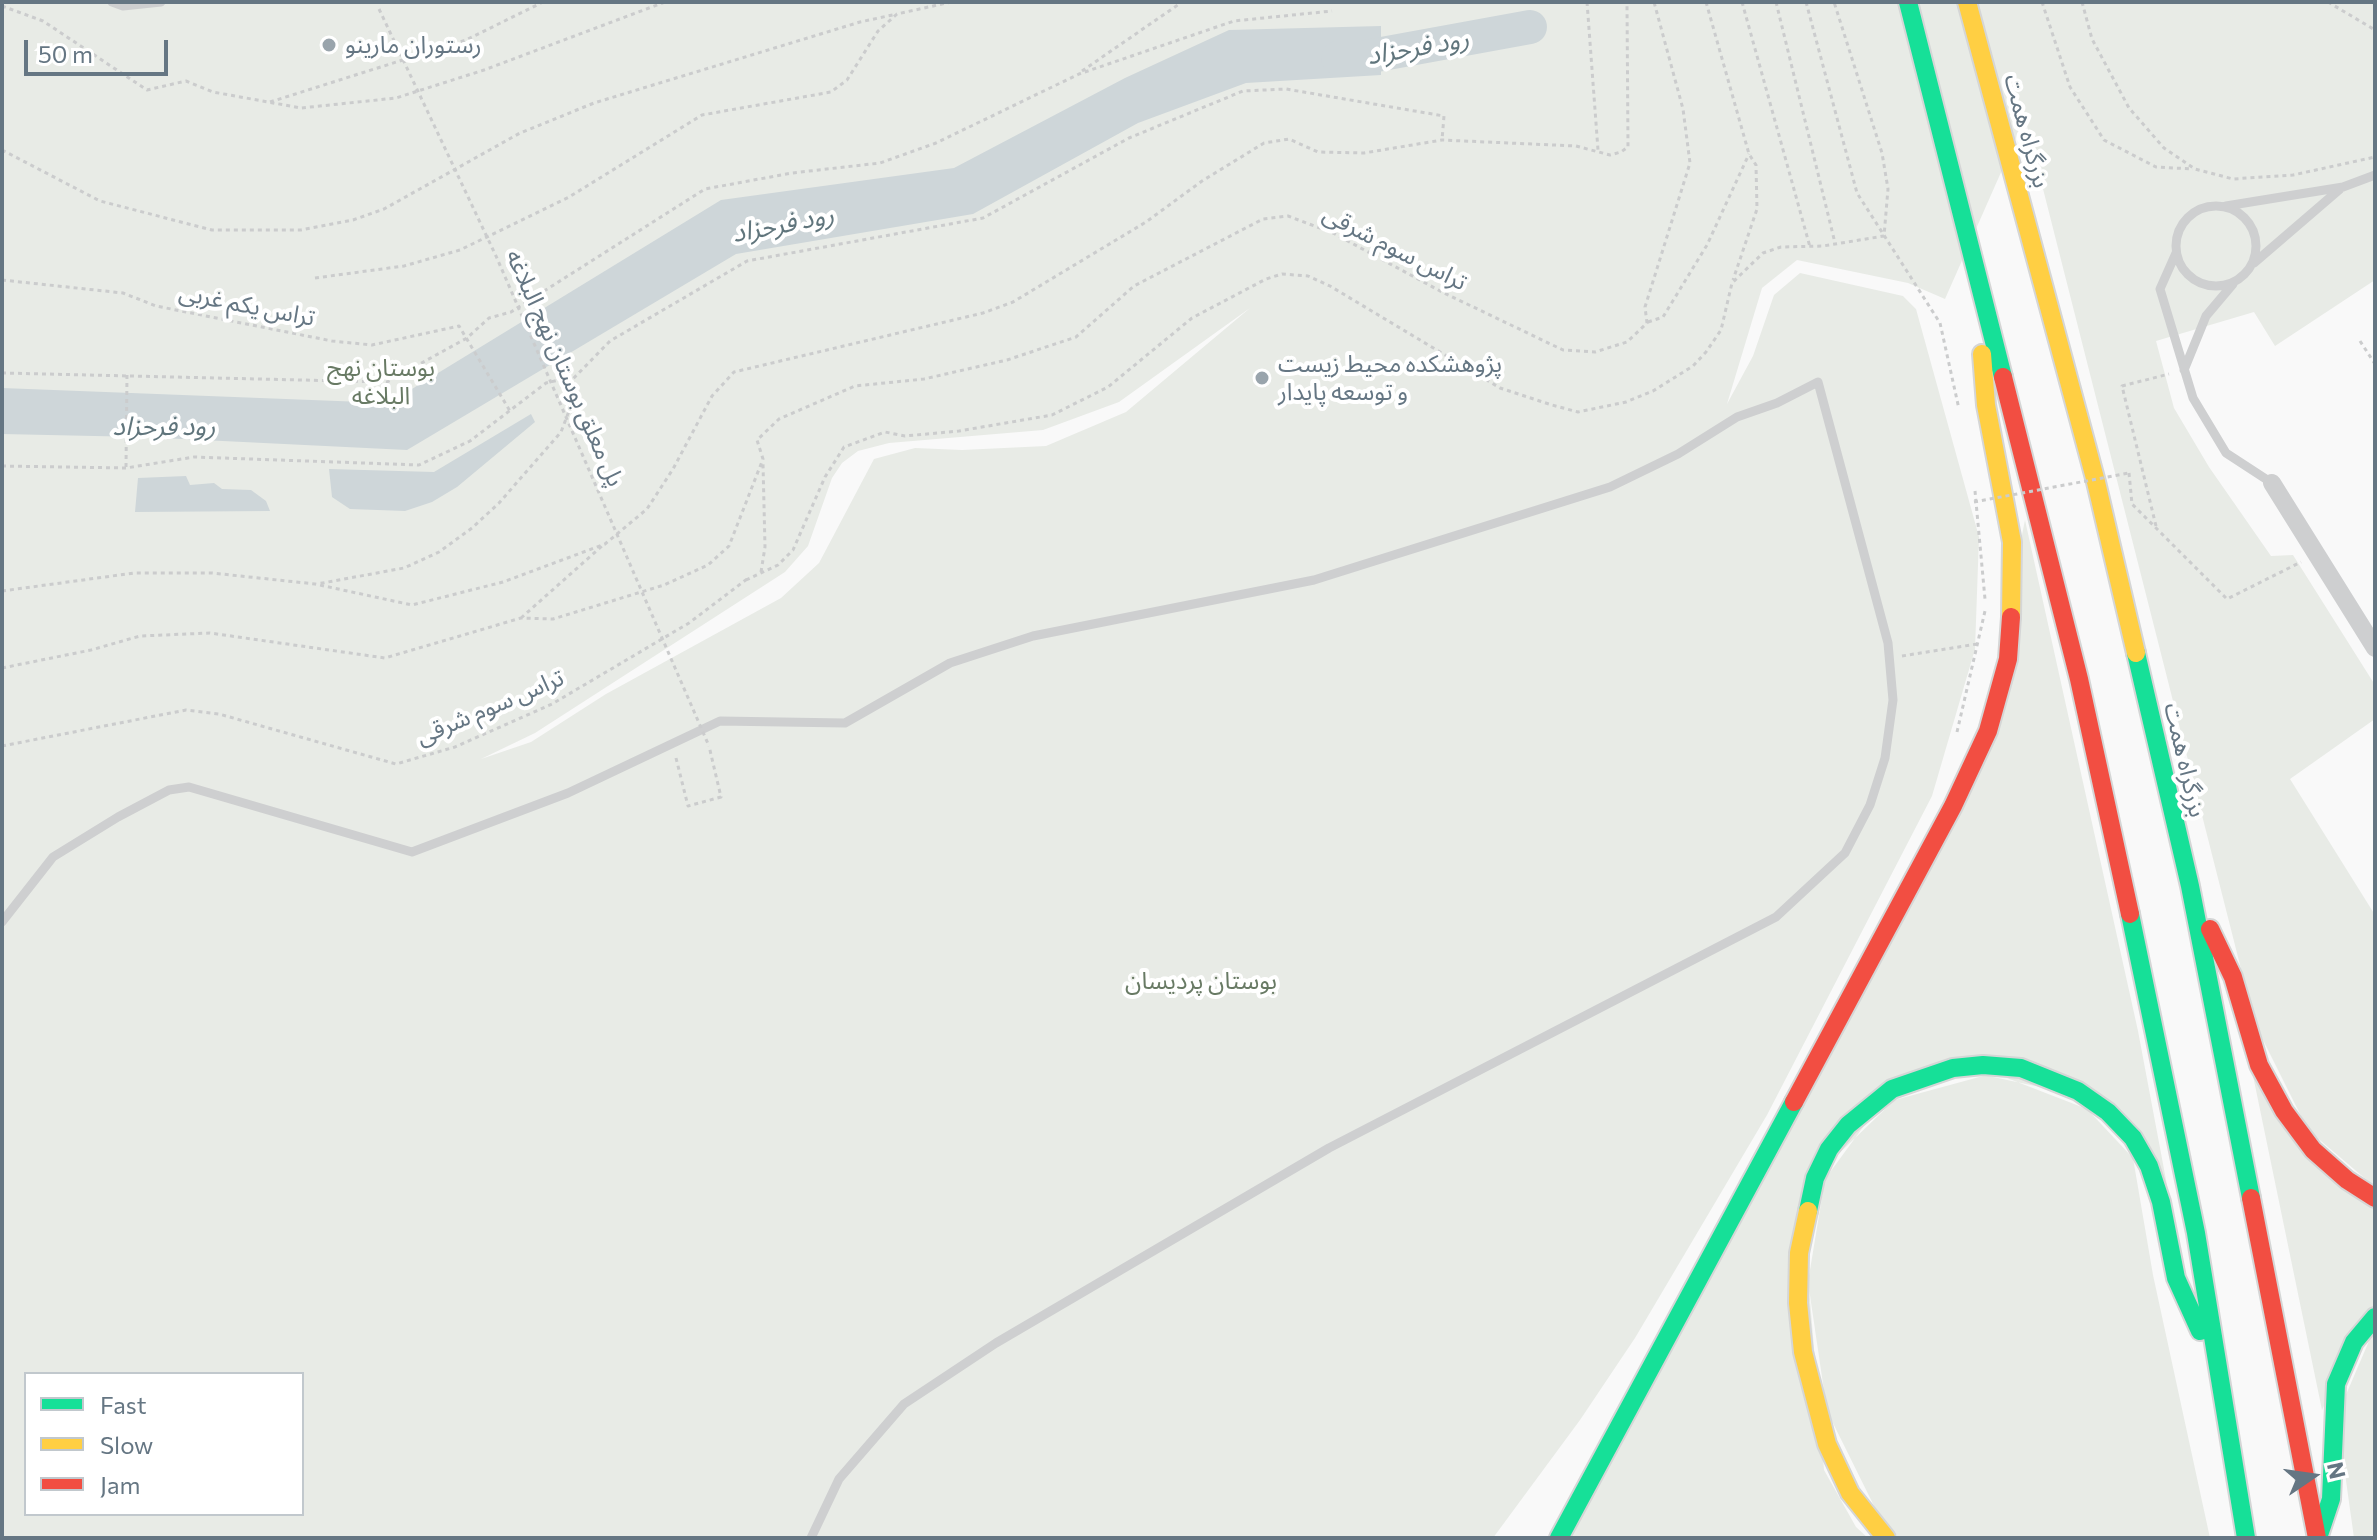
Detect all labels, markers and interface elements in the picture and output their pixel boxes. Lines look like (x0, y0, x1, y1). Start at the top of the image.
water label: رود فرحزاد (1365, 23, 1471, 71)
scale bar (28, 24, 172, 74)
place label: رستوران مارینو (345, 31, 482, 59)
marker: رستوران مارینو (320, 36, 338, 54)
text: 50 m (38, 39, 93, 68)
street label: بزرگراه همت (1998, 71, 2056, 191)
water label: رود فرحزاد (729, 199, 837, 249)
street label: تراس سوم شرقی (1318, 199, 1472, 297)
street label: پل معلق بوستان نهج البلاغه (500, 245, 630, 491)
street label: تراس یکم غربی (177, 278, 317, 332)
place label: پژوهشکده محیط زیست و توسعه پایدار (1278, 350, 1502, 406)
park label: بوستان نهج البلاغه (327, 354, 435, 410)
marker: پژوهشکده محیط زیست و توسعه پایدار (1253, 369, 1271, 387)
water label: رود فرحزاد (113, 410, 215, 442)
street label: تراس سوم شرقی (412, 663, 568, 751)
street label: بزرگراه همت (2158, 700, 2212, 820)
park label: بوستان پردیسان (1125, 967, 1277, 995)
legend (24, 1372, 304, 1516)
text: Fast (100, 1390, 147, 1419)
text: Slow (100, 1430, 153, 1459)
north arrow (2273, 1436, 2353, 1516)
text: N (2322, 1459, 2352, 1482)
text: Jam (100, 1470, 140, 1499)

